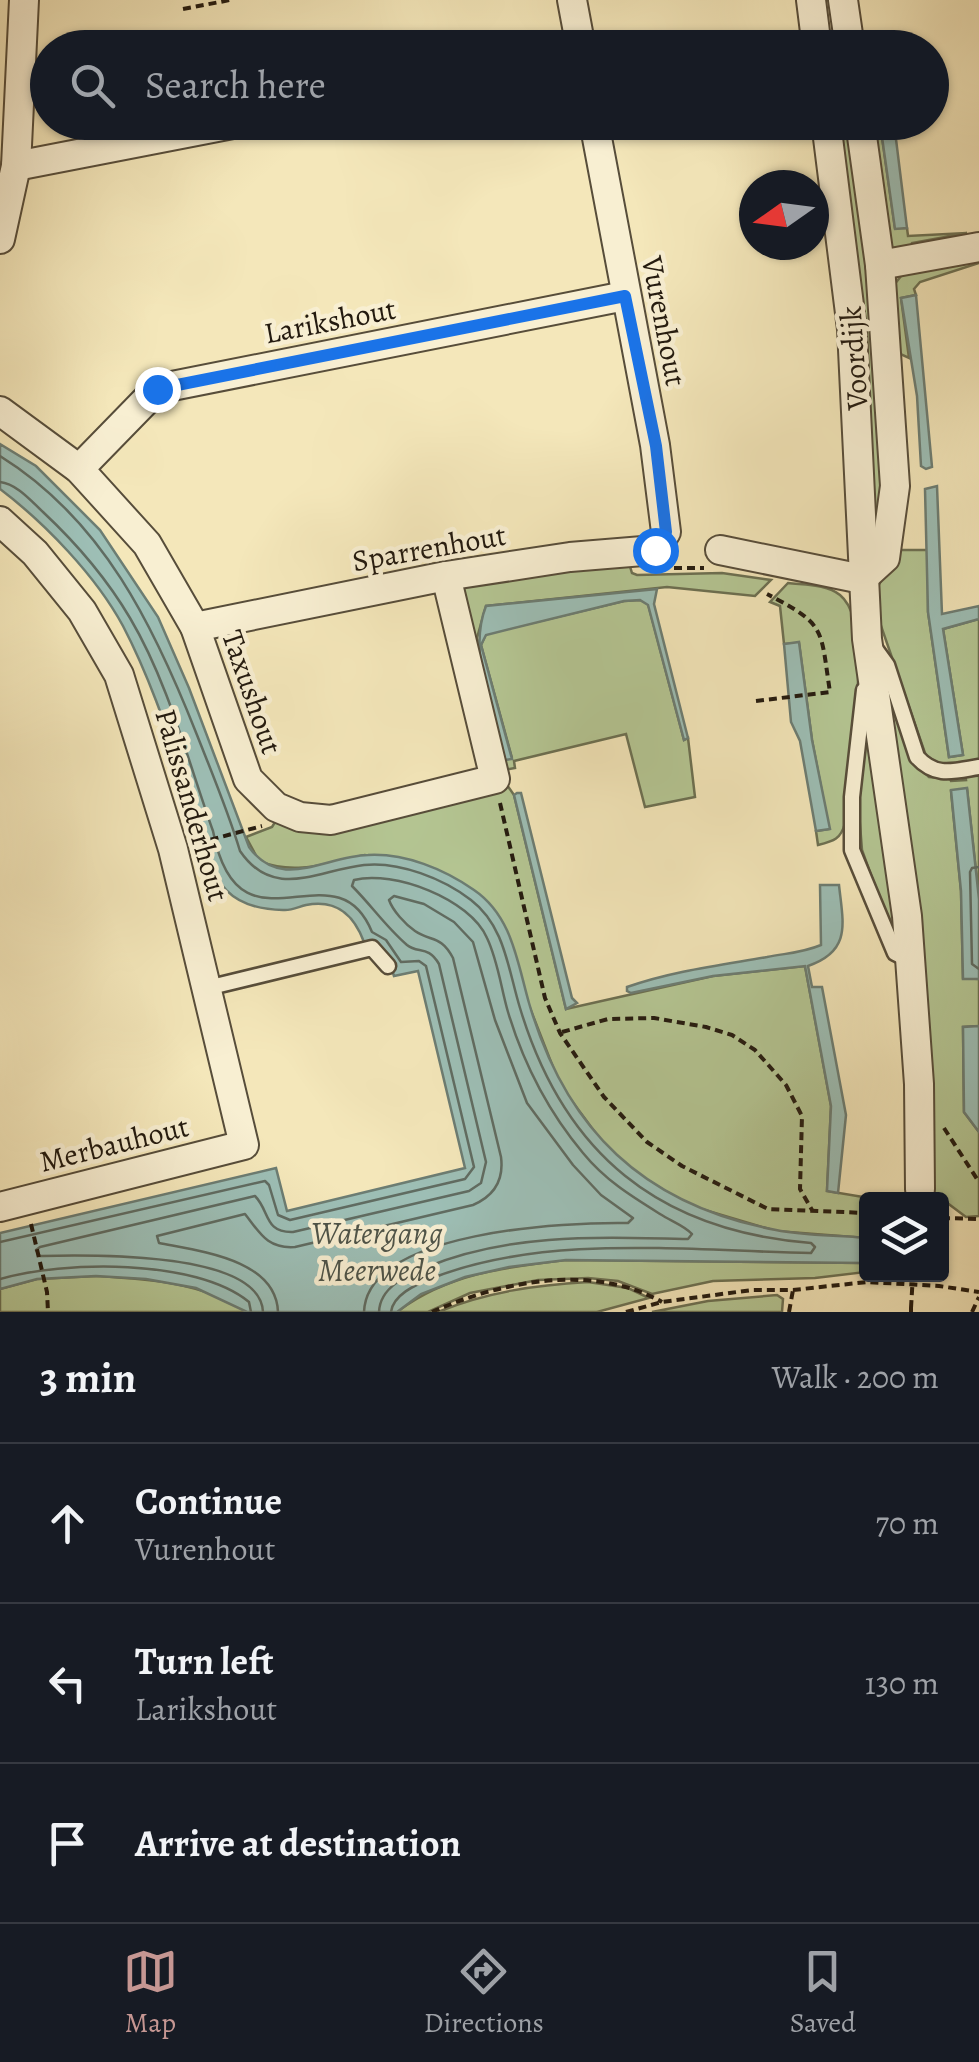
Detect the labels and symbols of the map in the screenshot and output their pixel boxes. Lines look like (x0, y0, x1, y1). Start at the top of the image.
north arrow (739, 170, 829, 260)
street label: Vurenhout (632, 252, 696, 389)
street label: Larikshout (261, 289, 399, 353)
street label: Voordijk (830, 305, 878, 412)
route end (135, 367, 181, 413)
street label: Sparrenhout (349, 515, 509, 581)
route start (633, 528, 679, 574)
street label: Taxushout (212, 625, 292, 759)
street label: Palissanderhout (145, 704, 239, 906)
street label: Merbauhout (35, 1106, 193, 1182)
water label: Watergang Meerwede (311, 1211, 443, 1292)

